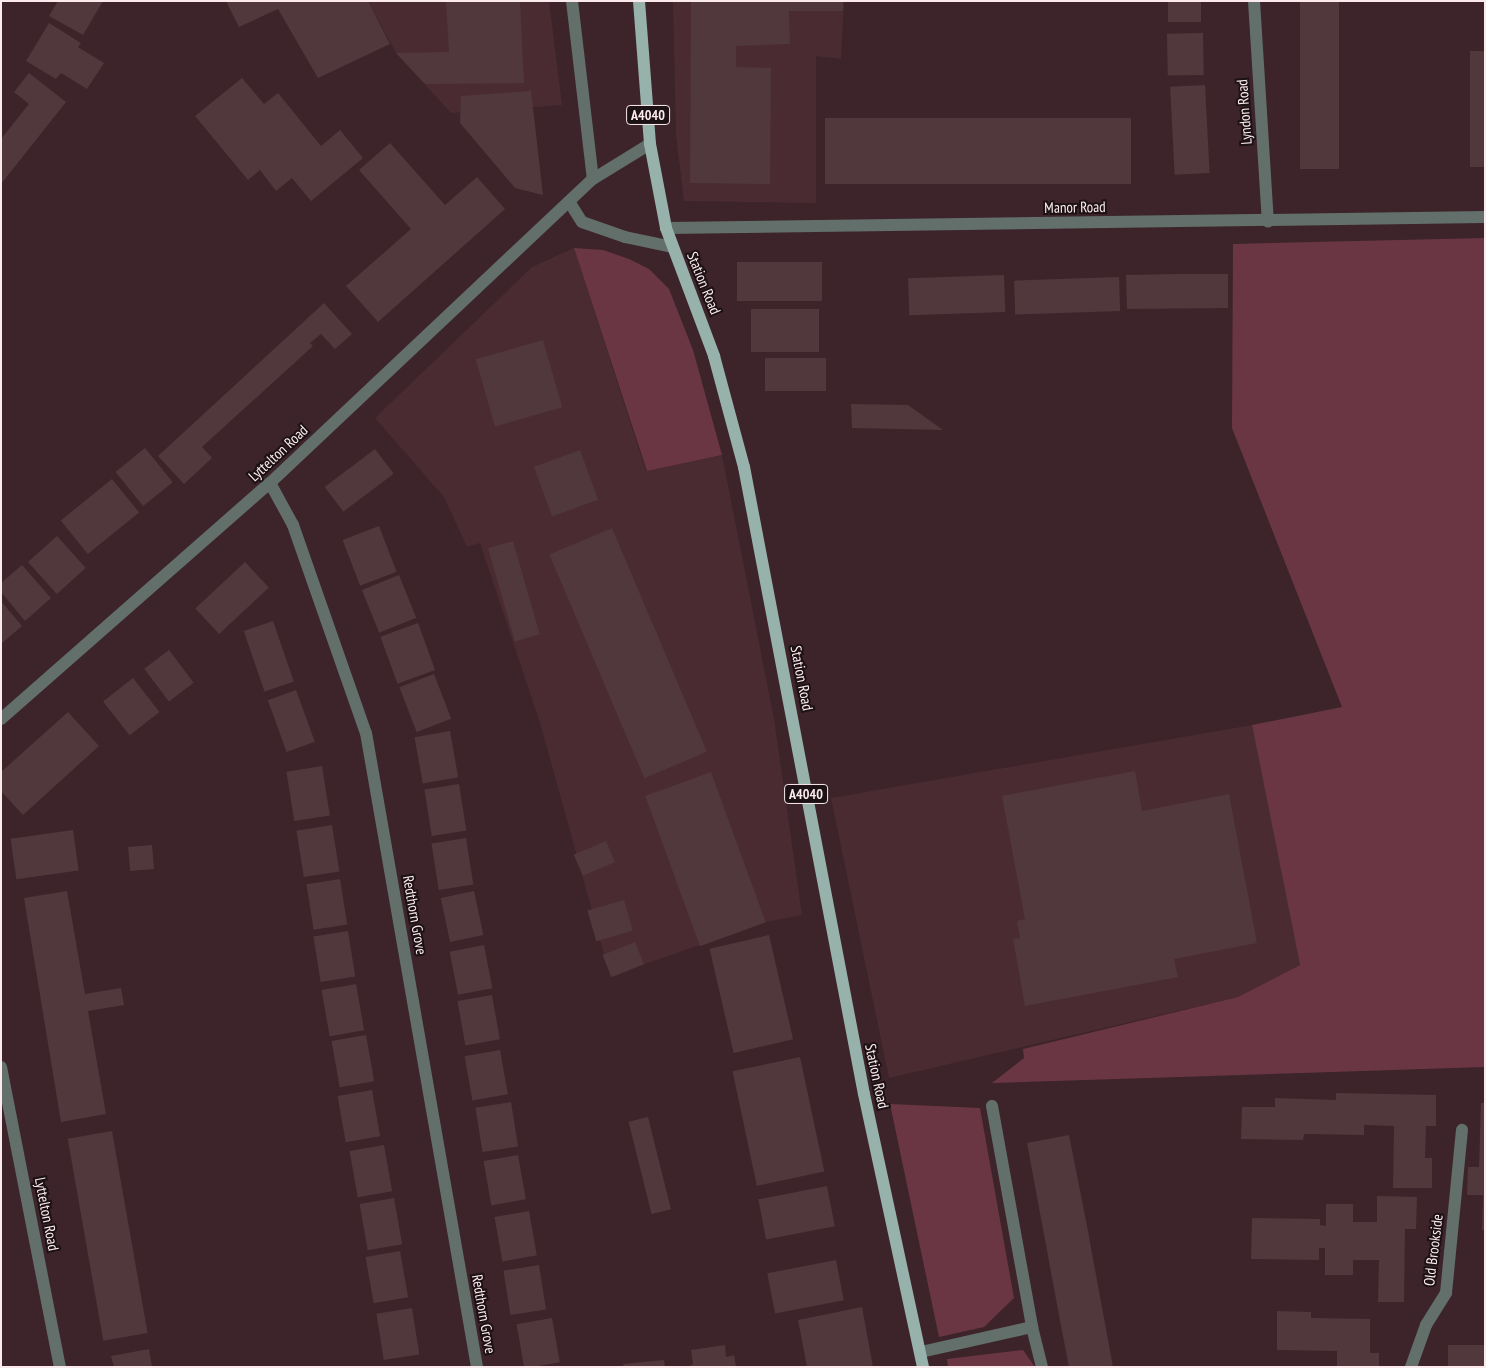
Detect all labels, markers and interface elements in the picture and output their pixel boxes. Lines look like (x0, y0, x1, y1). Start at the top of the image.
street label: Lyndon Road (1233, 79, 1255, 145)
road number: A4040 (626, 104, 670, 126)
street label: Manor Road (1044, 197, 1106, 217)
street label: Station Road (683, 249, 725, 317)
street label: Lyttelton Road (245, 421, 311, 485)
street label: Station Road (787, 644, 817, 712)
road number: A4040 (784, 782, 828, 806)
street label: Redthorn Grove (399, 874, 431, 956)
street label: Station Road (861, 1042, 893, 1110)
street label: Lyttelton Road (31, 1176, 63, 1252)
street label: Old Brookside (1420, 1213, 1446, 1287)
street label: Redthorn Grove (468, 1273, 500, 1355)

